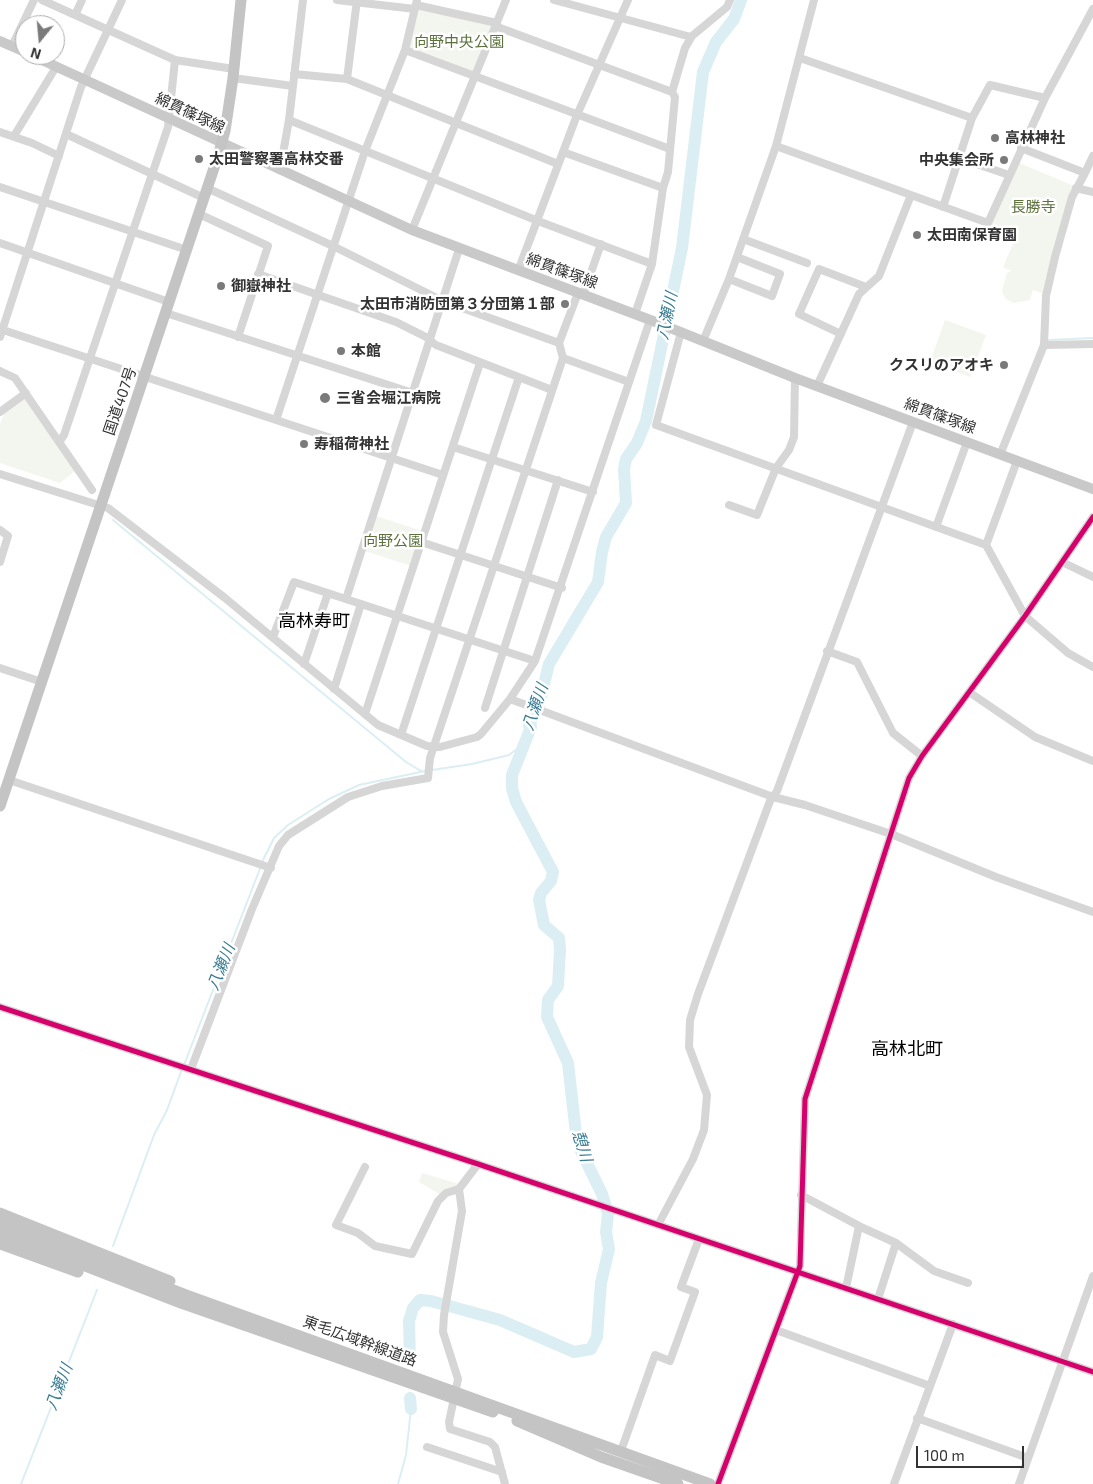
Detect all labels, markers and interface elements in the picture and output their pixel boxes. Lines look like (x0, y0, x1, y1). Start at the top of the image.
north arrow (15, 15, 65, 65)
park label: 向野中央公園 (414, 33, 504, 51)
text: N (28, 44, 43, 63)
street label: 綿貫篠塚線 (152, 89, 228, 137)
place label: 高林神社 (1005, 129, 1065, 147)
marker: 高林神社 (989, 132, 1001, 144)
place label: 太田警察署高林交番 (209, 150, 344, 168)
place label: 中央集会所 (919, 151, 994, 169)
marker: 太田警察署高林交番 (193, 153, 205, 165)
marker: 中央集会所 (998, 154, 1010, 166)
park label: 長勝寺 (1011, 198, 1055, 216)
place label: 太田南保育園 (927, 226, 1017, 244)
marker: 太田南保育園 (911, 229, 923, 241)
street label: 綿貫篠塚線 (524, 250, 600, 292)
place label: 御嶽神社 (231, 277, 291, 295)
marker: 御嶽神社 (215, 280, 227, 292)
water label: 八瀬川 (653, 291, 681, 341)
place label: 太田市消防団第３分団第１部 (360, 295, 555, 313)
marker: 太田市消防団第３分団第１部 (559, 298, 571, 310)
place label: 本館 (351, 342, 381, 360)
marker: 本館 (335, 345, 347, 357)
place label: クスリのアオキ (889, 356, 994, 374)
marker: クスリのアオキ (998, 359, 1010, 371)
street label: 国道407号 (100, 365, 140, 437)
place label: 三省会堀江病院 (336, 389, 441, 407)
marker: 三省会堀江病院 (318, 391, 332, 405)
street label: 綿貫篠塚線 (902, 395, 978, 437)
place label: 寿稲荷神社 (314, 435, 389, 453)
marker: 寿稲荷神社 (298, 438, 310, 450)
park label: 向野公園 (363, 532, 423, 550)
district label: 高林寿町 (278, 610, 350, 632)
water label: 八瀬川 (518, 681, 552, 733)
water label: 八瀬川 (203, 941, 239, 993)
district label: 高林北町 (871, 1038, 943, 1060)
water label: 憩川 (568, 1128, 596, 1164)
street label: 東毛広域幹線道路 (301, 1312, 419, 1370)
water label: 八瀬川 (41, 1361, 77, 1413)
scale bar (918, 1436, 1026, 1468)
text: 100 m (924, 1446, 965, 1464)

